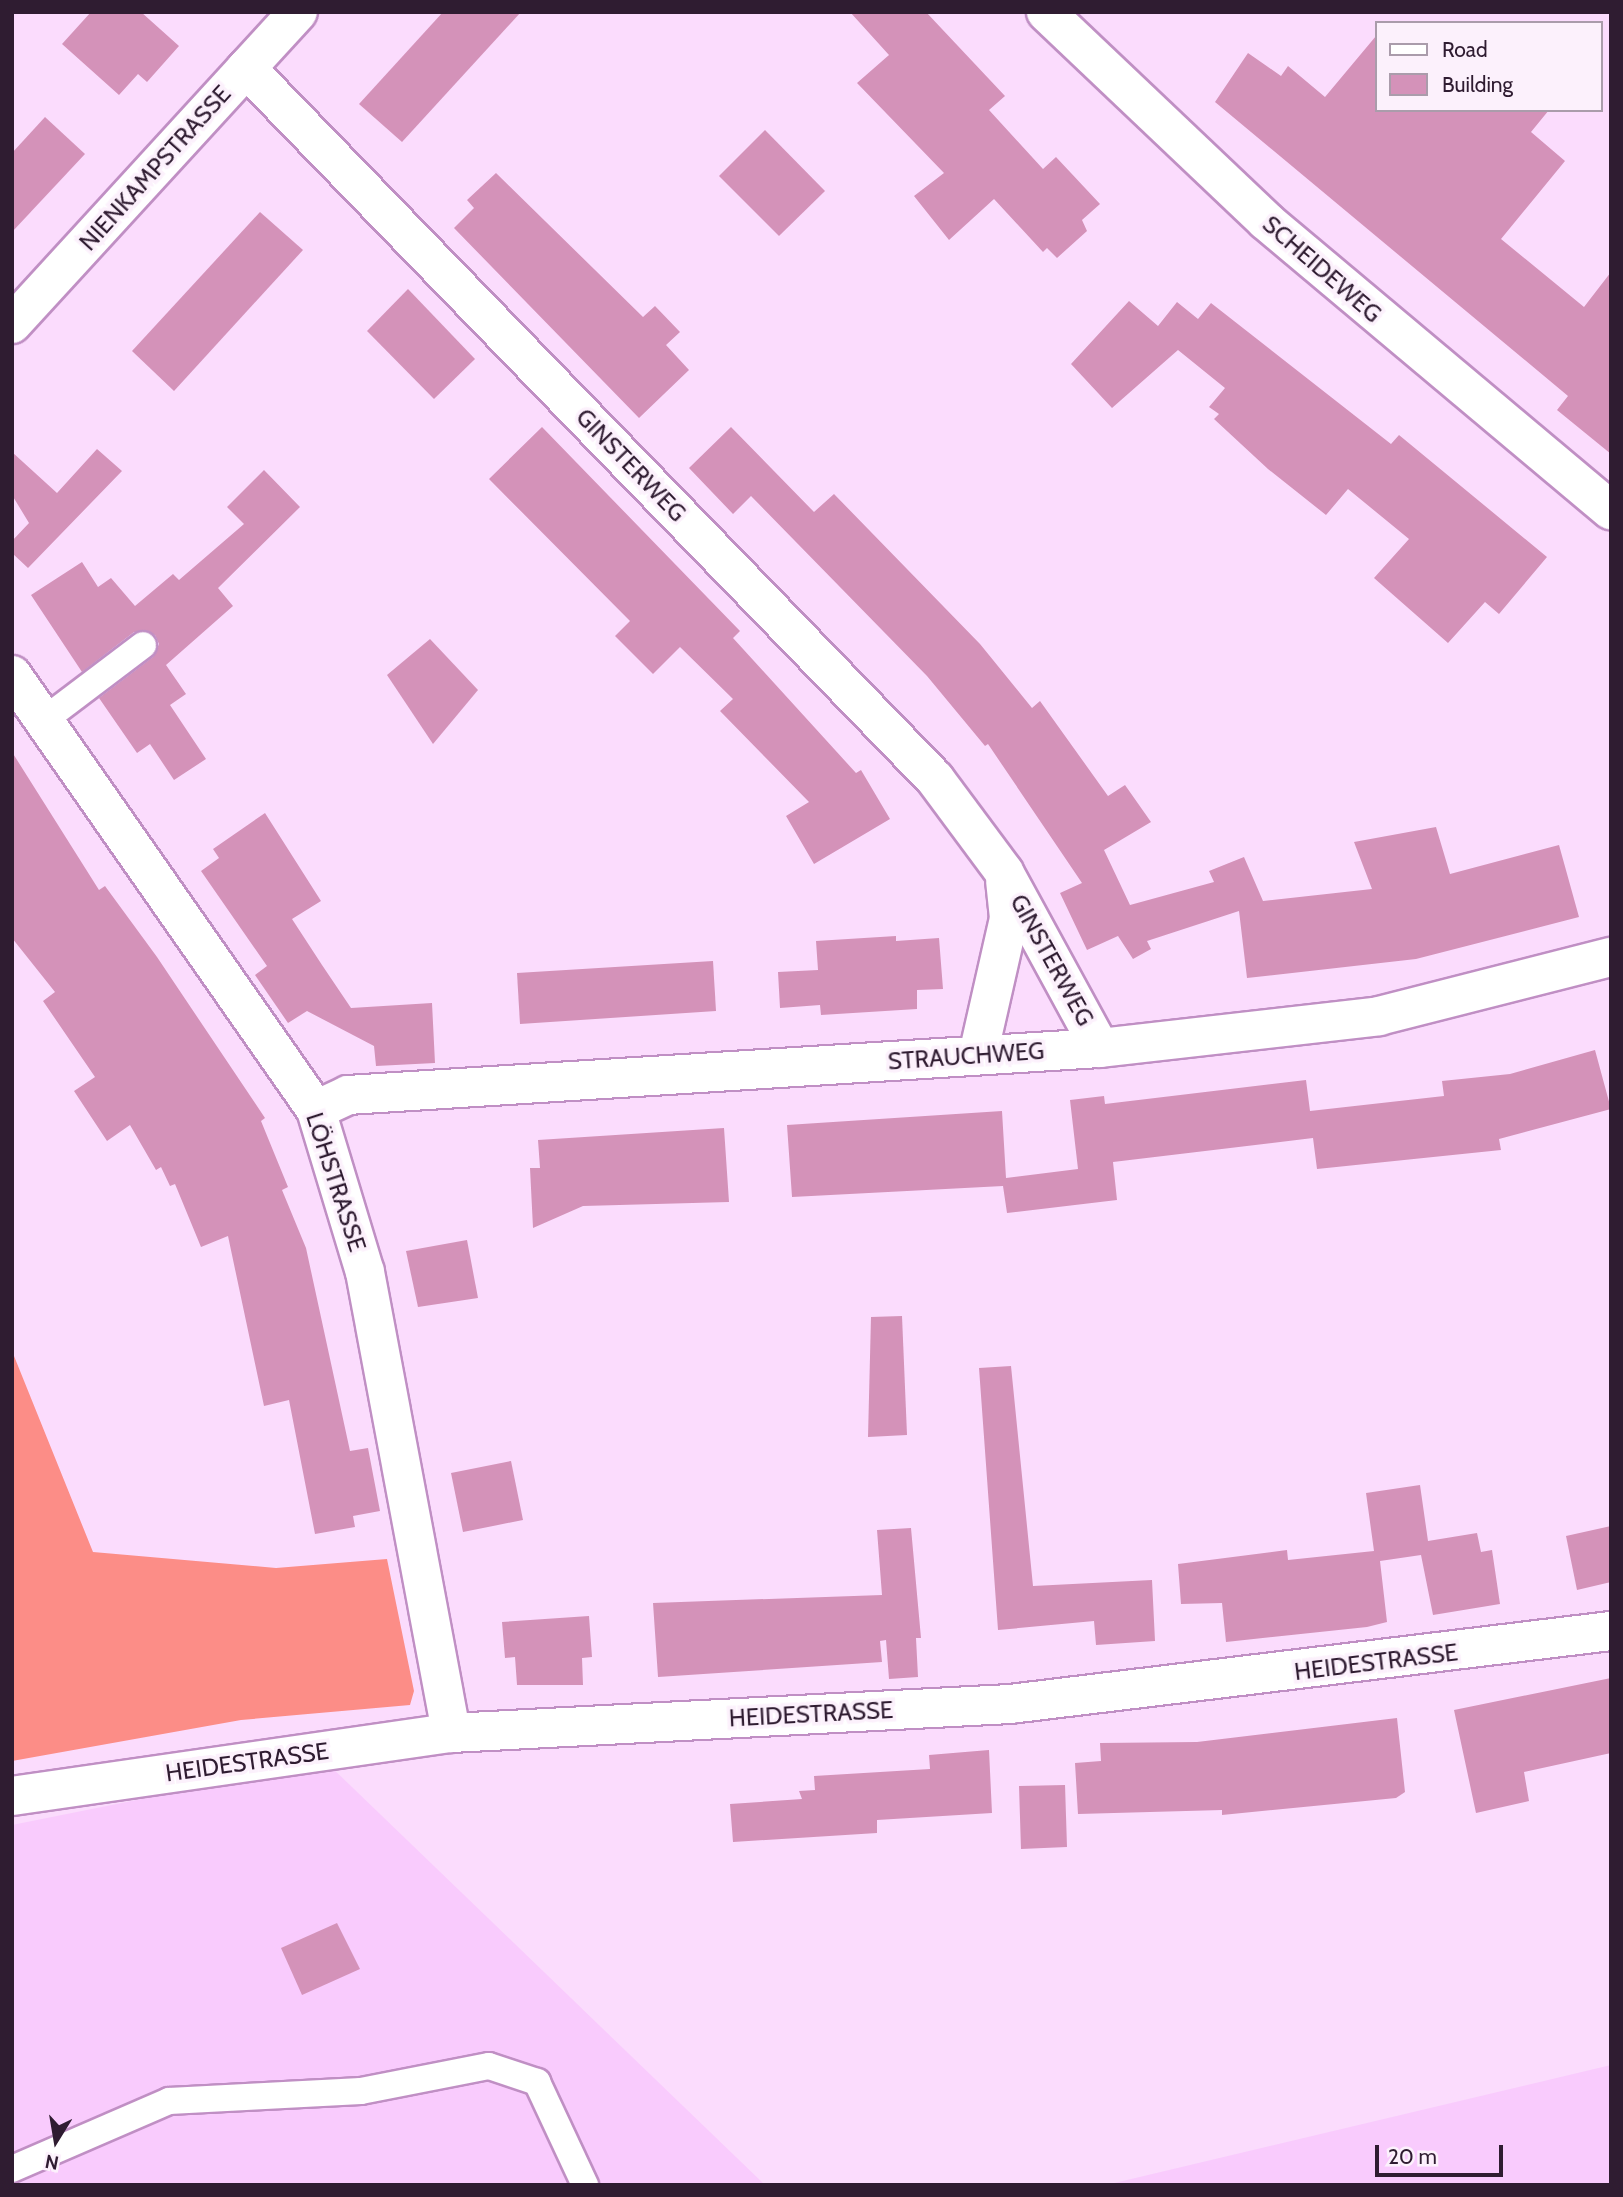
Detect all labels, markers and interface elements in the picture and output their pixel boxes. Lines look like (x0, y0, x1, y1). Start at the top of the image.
legend (1374, 21, 1602, 112)
text: Road (1442, 37, 1488, 62)
text: Building (1442, 72, 1513, 97)
street label: NIENKAMPSTRASSE (73, 80, 237, 256)
street label: SCHEIDEWEG (1257, 210, 1387, 328)
street label: GINSTERWEG (570, 403, 692, 527)
street label: GINSTERWEG (1004, 889, 1100, 1031)
street label: STRAUCHWEG (887, 1036, 1045, 1076)
street label: LÖHSTRASSE (300, 1109, 372, 1255)
street label: HEIDESTRASSE (1293, 1638, 1459, 1686)
street label: HEIDESTRASSE (728, 1695, 894, 1733)
street label: HEIDESTRASSE (164, 1736, 330, 1788)
north arrow (21, 2106, 91, 2176)
scale bar (1378, 2130, 1506, 2174)
text: 20 m (1388, 2144, 1437, 2169)
text: N (43, 2150, 61, 2175)

